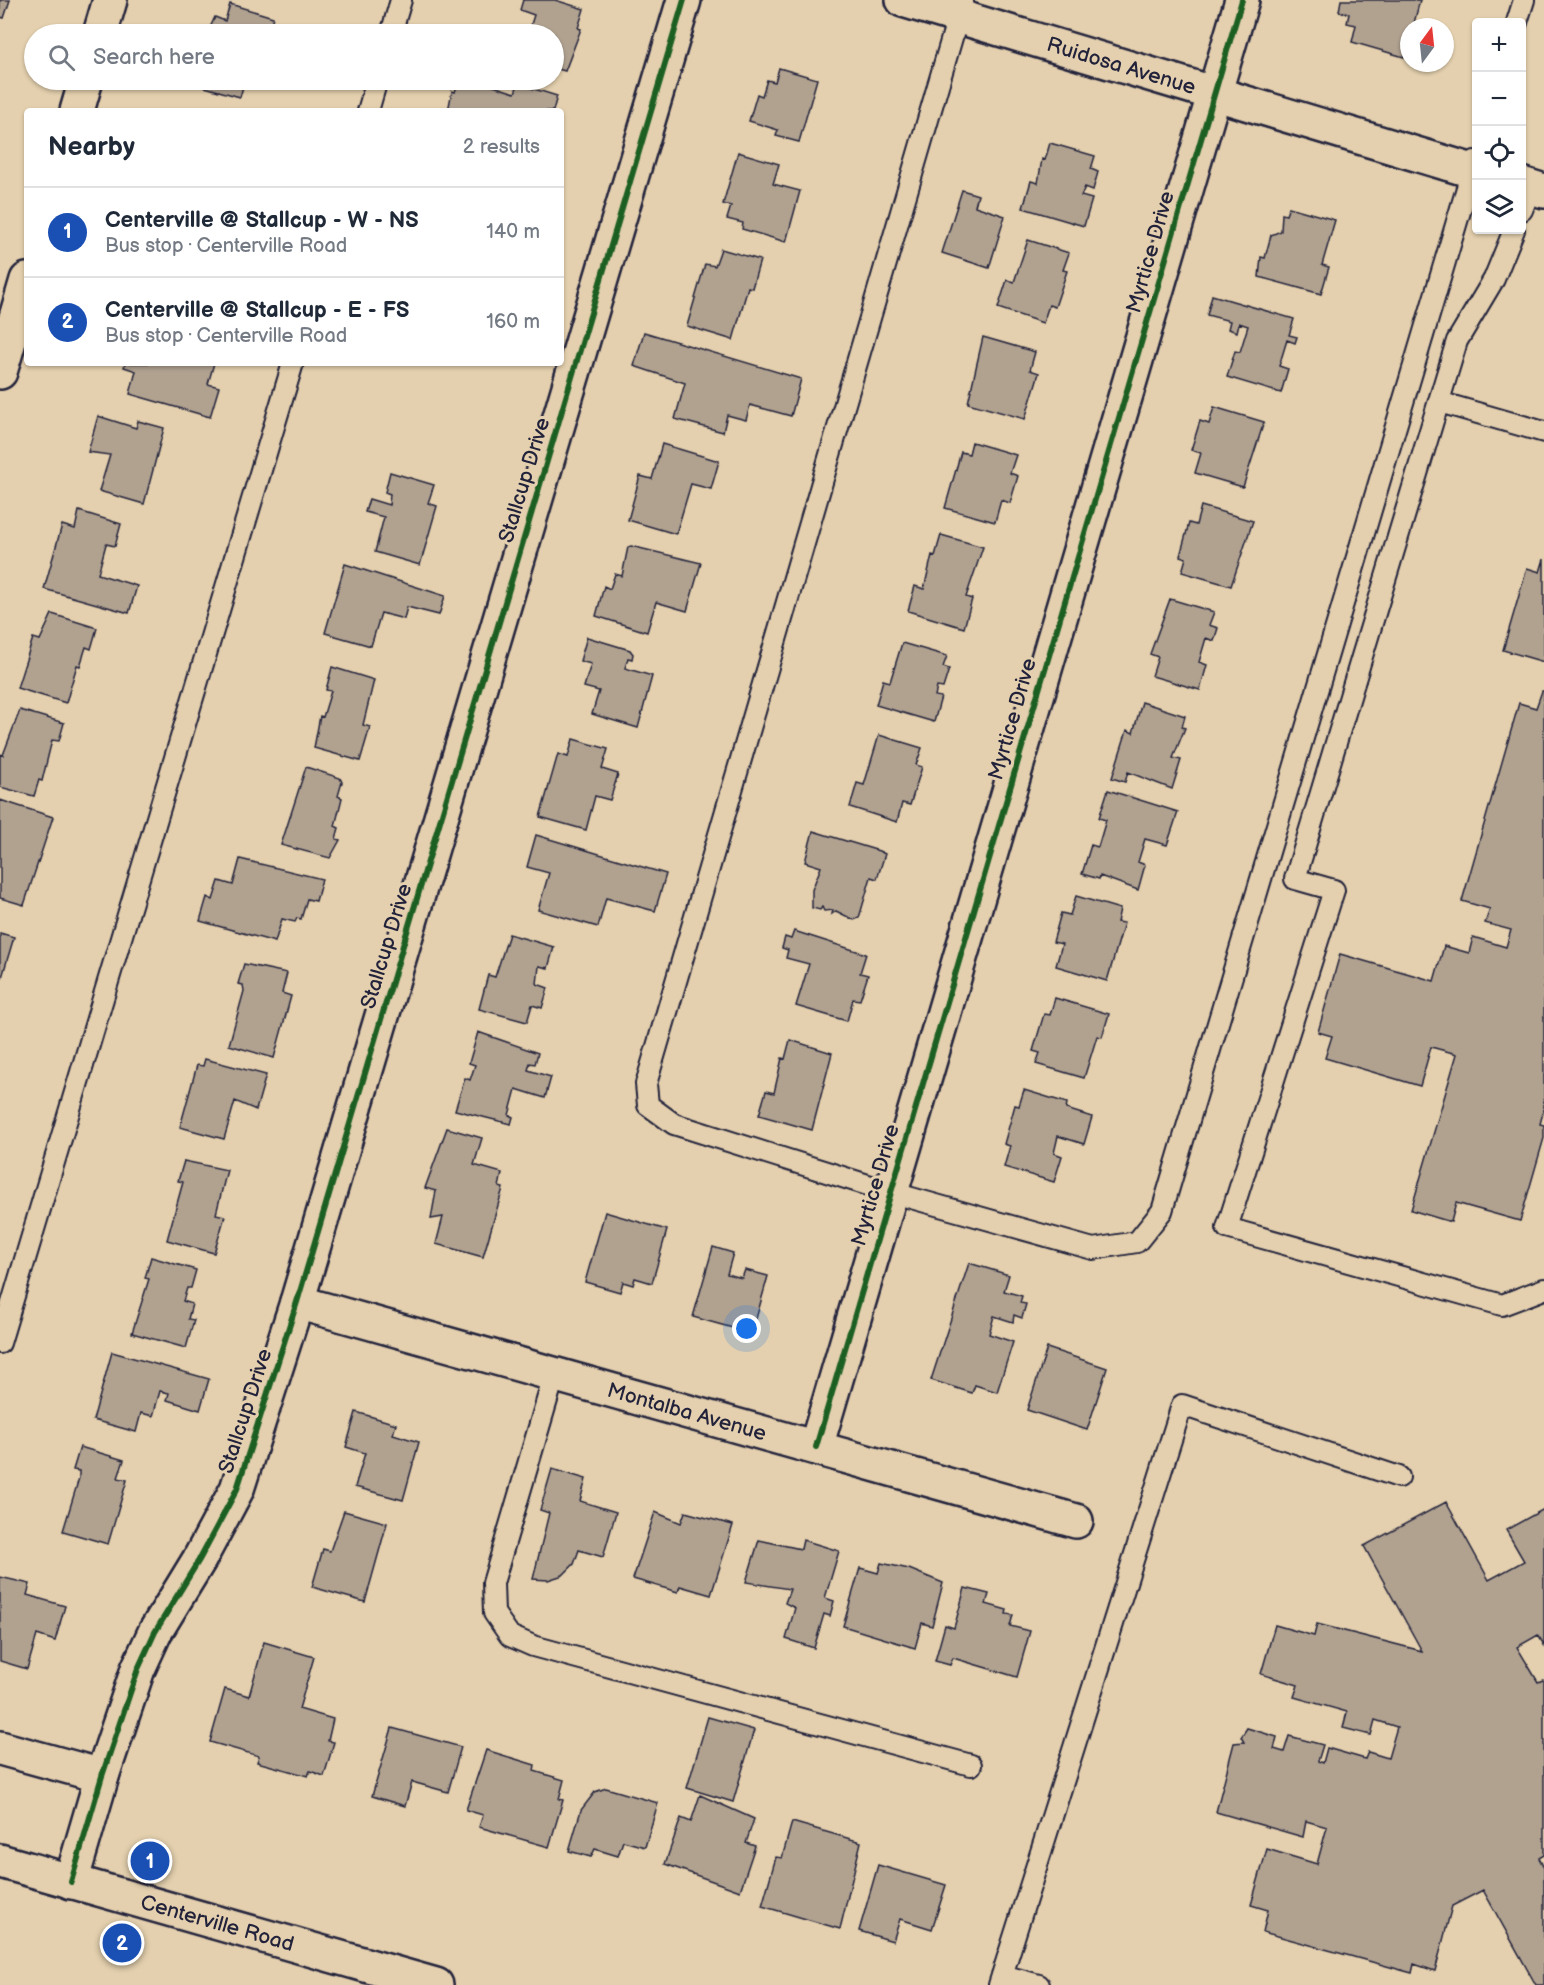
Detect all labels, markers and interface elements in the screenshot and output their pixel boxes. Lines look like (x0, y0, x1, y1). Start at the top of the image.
north arrow (1400, 18, 1454, 72)
map controls (1472, 18, 1526, 234)
button: + (1472, 18, 1526, 72)
search box (24, 24, 564, 90)
street label: Ruidosa Avenue (1044, 32, 1199, 100)
icon: search (45, 41, 78, 74)
text: Search here (93, 44, 215, 71)
button: − (1472, 72, 1526, 126)
button: locate (1472, 126, 1526, 180)
text: Nearby (48, 132, 135, 163)
text: 2 results (463, 135, 540, 159)
button: layers (1472, 180, 1526, 234)
street label: Myrtice Drive (1121, 188, 1180, 316)
text: Centerville @ Stallcup - W - NS (105, 207, 419, 234)
text: 1 (63, 220, 72, 244)
text: 140 m (486, 220, 540, 244)
text: Bus stop · Centerville Road (105, 234, 347, 258)
text: Centerville @ Stallcup - E - FS (105, 297, 409, 324)
text: 2 (62, 310, 73, 334)
text: 160 m (486, 310, 540, 334)
text: Bus stop · Centerville Road (105, 324, 347, 348)
street label: Stallcup Drive (494, 414, 555, 546)
street label: Myrtice Drive (983, 655, 1042, 783)
street label: Stallcup Drive (356, 880, 417, 1012)
street label: Myrtice Drive (846, 1121, 905, 1249)
your location (732, 1314, 761, 1343)
street label: Stallcup Drive (214, 1346, 277, 1477)
street label: Montalba Avenue (604, 1378, 769, 1446)
pin: 1 (130, 1838, 170, 1884)
street label: Centerville Road (138, 1890, 297, 1957)
pin: 2 (102, 1920, 142, 1966)

